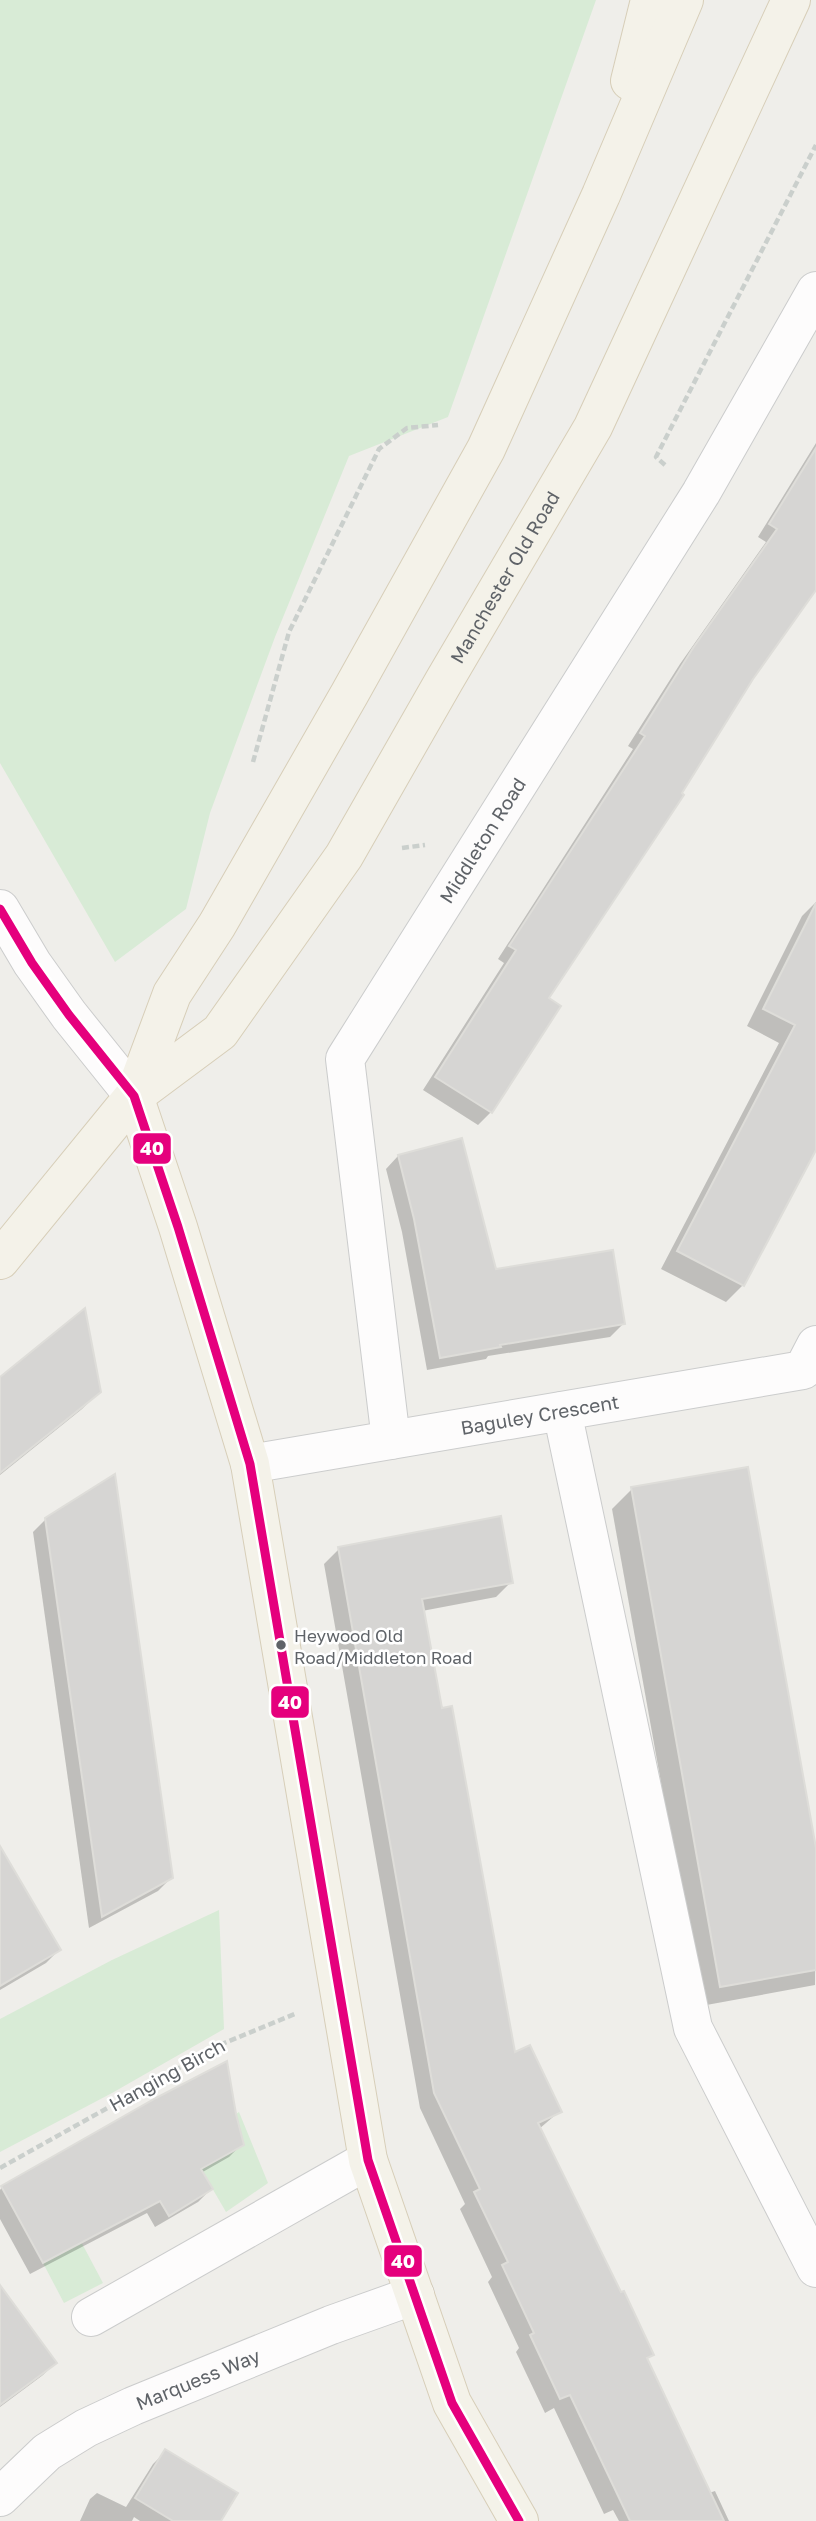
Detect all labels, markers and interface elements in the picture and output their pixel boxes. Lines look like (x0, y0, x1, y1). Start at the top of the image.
street label: Manchester Old Road (445, 487, 564, 667)
street label: Middleton Road (434, 773, 530, 907)
line badge: 40 (132, 1132, 172, 1165)
text: 40 (140, 1136, 164, 1159)
street label: Baguley Crescent (459, 1389, 621, 1439)
place label: Heywood Old Road/Middleton Road (294, 1625, 472, 1668)
marker: Heywood Old Road/Middleton Road (274, 1638, 288, 1652)
line badge: 40 (270, 1685, 310, 1719)
text: 40 (278, 1690, 302, 1713)
street label: Hanging Birch (105, 2033, 229, 2116)
line badge: 40 (383, 2244, 423, 2278)
text: 40 (391, 2249, 415, 2272)
street label: Marquess Way (132, 2343, 264, 2415)

